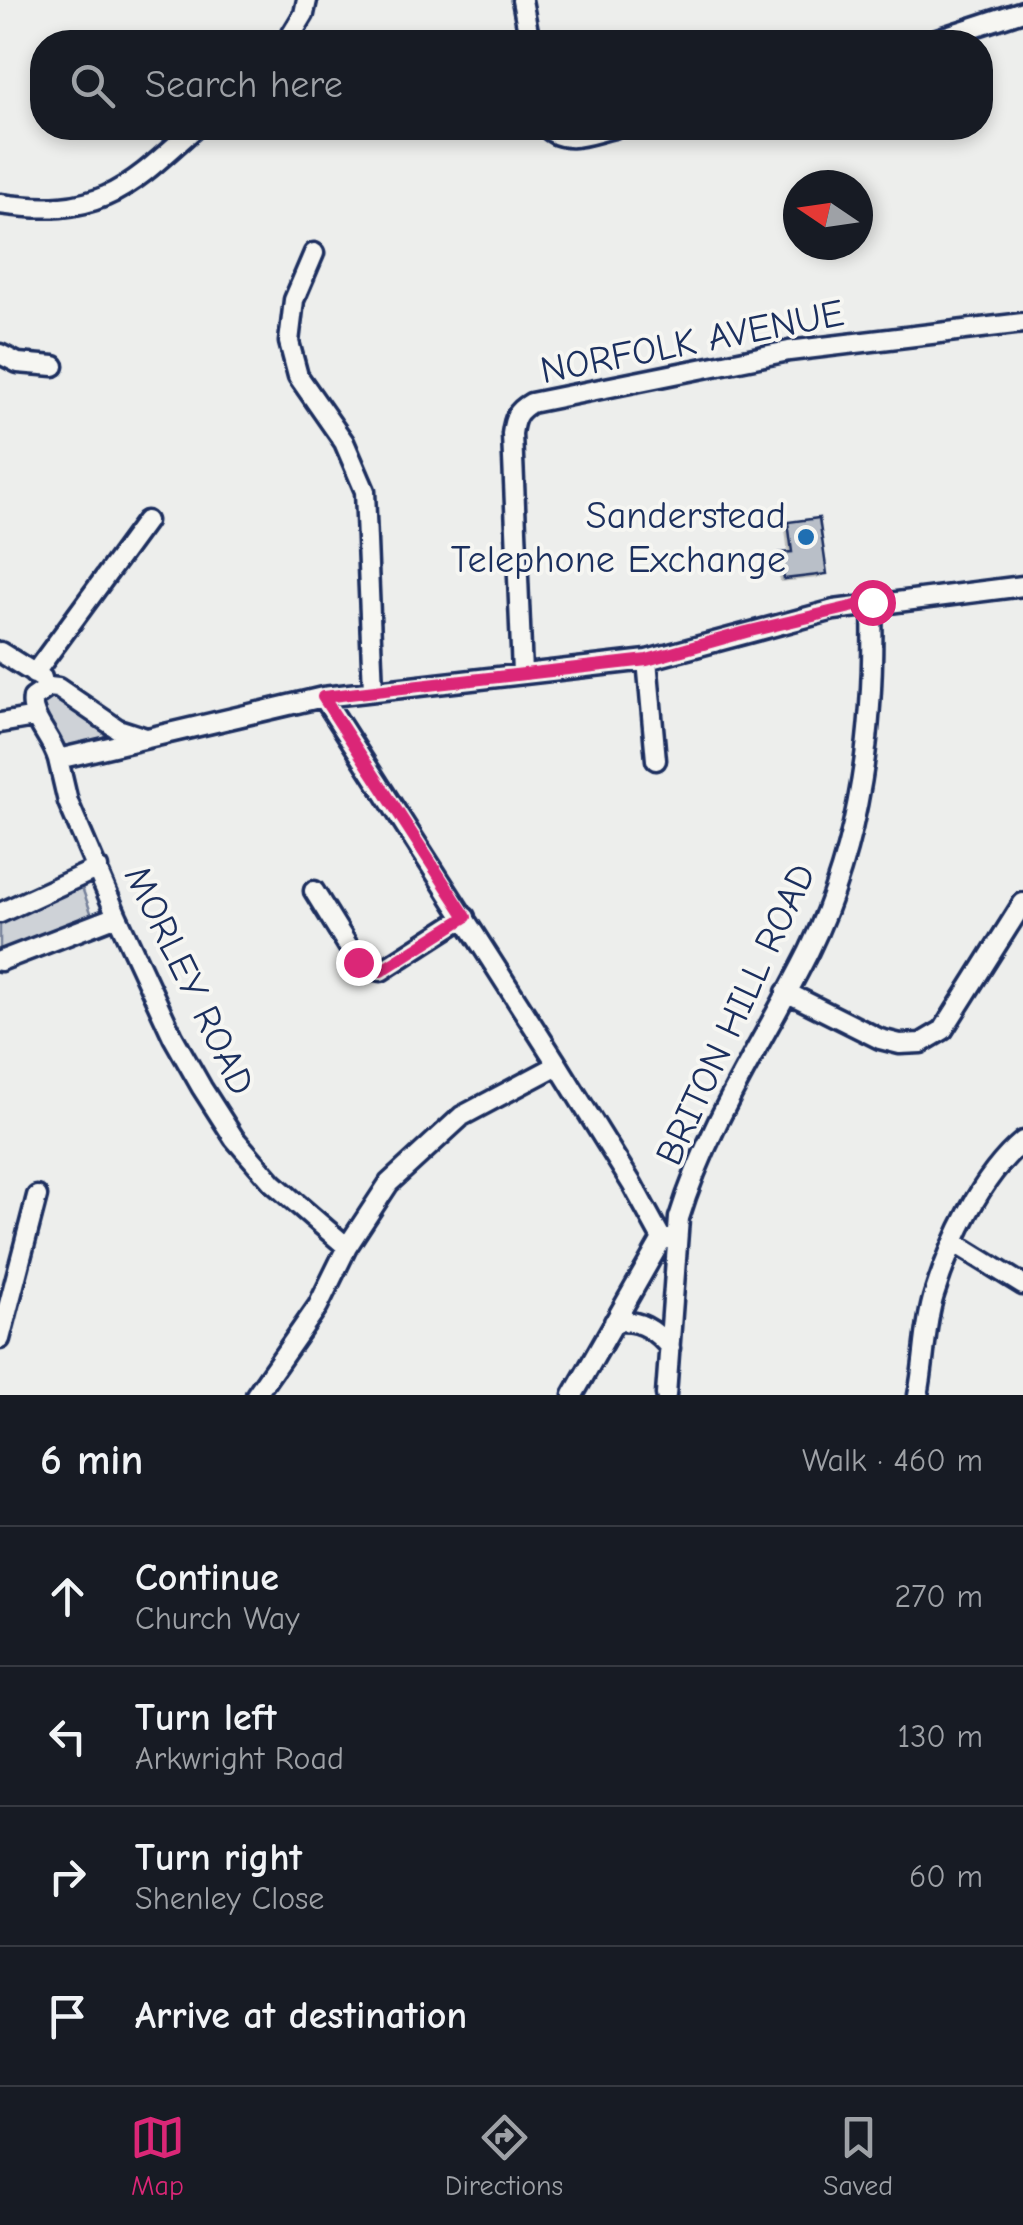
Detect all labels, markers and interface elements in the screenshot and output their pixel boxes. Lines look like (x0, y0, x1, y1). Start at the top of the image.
search box (30, 30, 993, 140)
icon: search (65, 58, 120, 113)
text: Search here (145, 63, 343, 107)
north arrow (783, 170, 873, 260)
street label: NORFOLK AVENUE (537, 291, 848, 393)
place label: Sanderstead Telephone Exchange (451, 494, 786, 582)
marker: Sanderstead Telephone Exchange (795, 526, 817, 548)
route start (850, 580, 896, 626)
street label: BRITON HILL ROAD (647, 857, 825, 1172)
street label: MORLEY ROAD (115, 859, 263, 1102)
route end (336, 940, 382, 986)
text: 6 min (40, 1436, 143, 1485)
text: Walk · 460 m (802, 1442, 983, 1479)
text: Continue (135, 1556, 279, 1600)
icon: ahead (40, 1569, 95, 1624)
text: 270 m (895, 1578, 983, 1615)
text: Church Way (135, 1600, 300, 1637)
text: Turn left (135, 1696, 276, 1740)
icon: left (40, 1709, 95, 1764)
text: 130 m (897, 1718, 983, 1755)
text: Arkwright Road (135, 1740, 344, 1777)
text: Turn right (135, 1836, 302, 1880)
icon: right (40, 1849, 95, 1904)
text: 60 m (909, 1858, 983, 1895)
text: Shenley Close (135, 1880, 324, 1917)
icon: arrive (40, 1989, 95, 2044)
text: Arrive at destination (135, 1994, 467, 2038)
tab: Map (130, 2110, 185, 2202)
tab: Directions (445, 2110, 563, 2202)
tab: Saved (823, 2110, 893, 2202)

